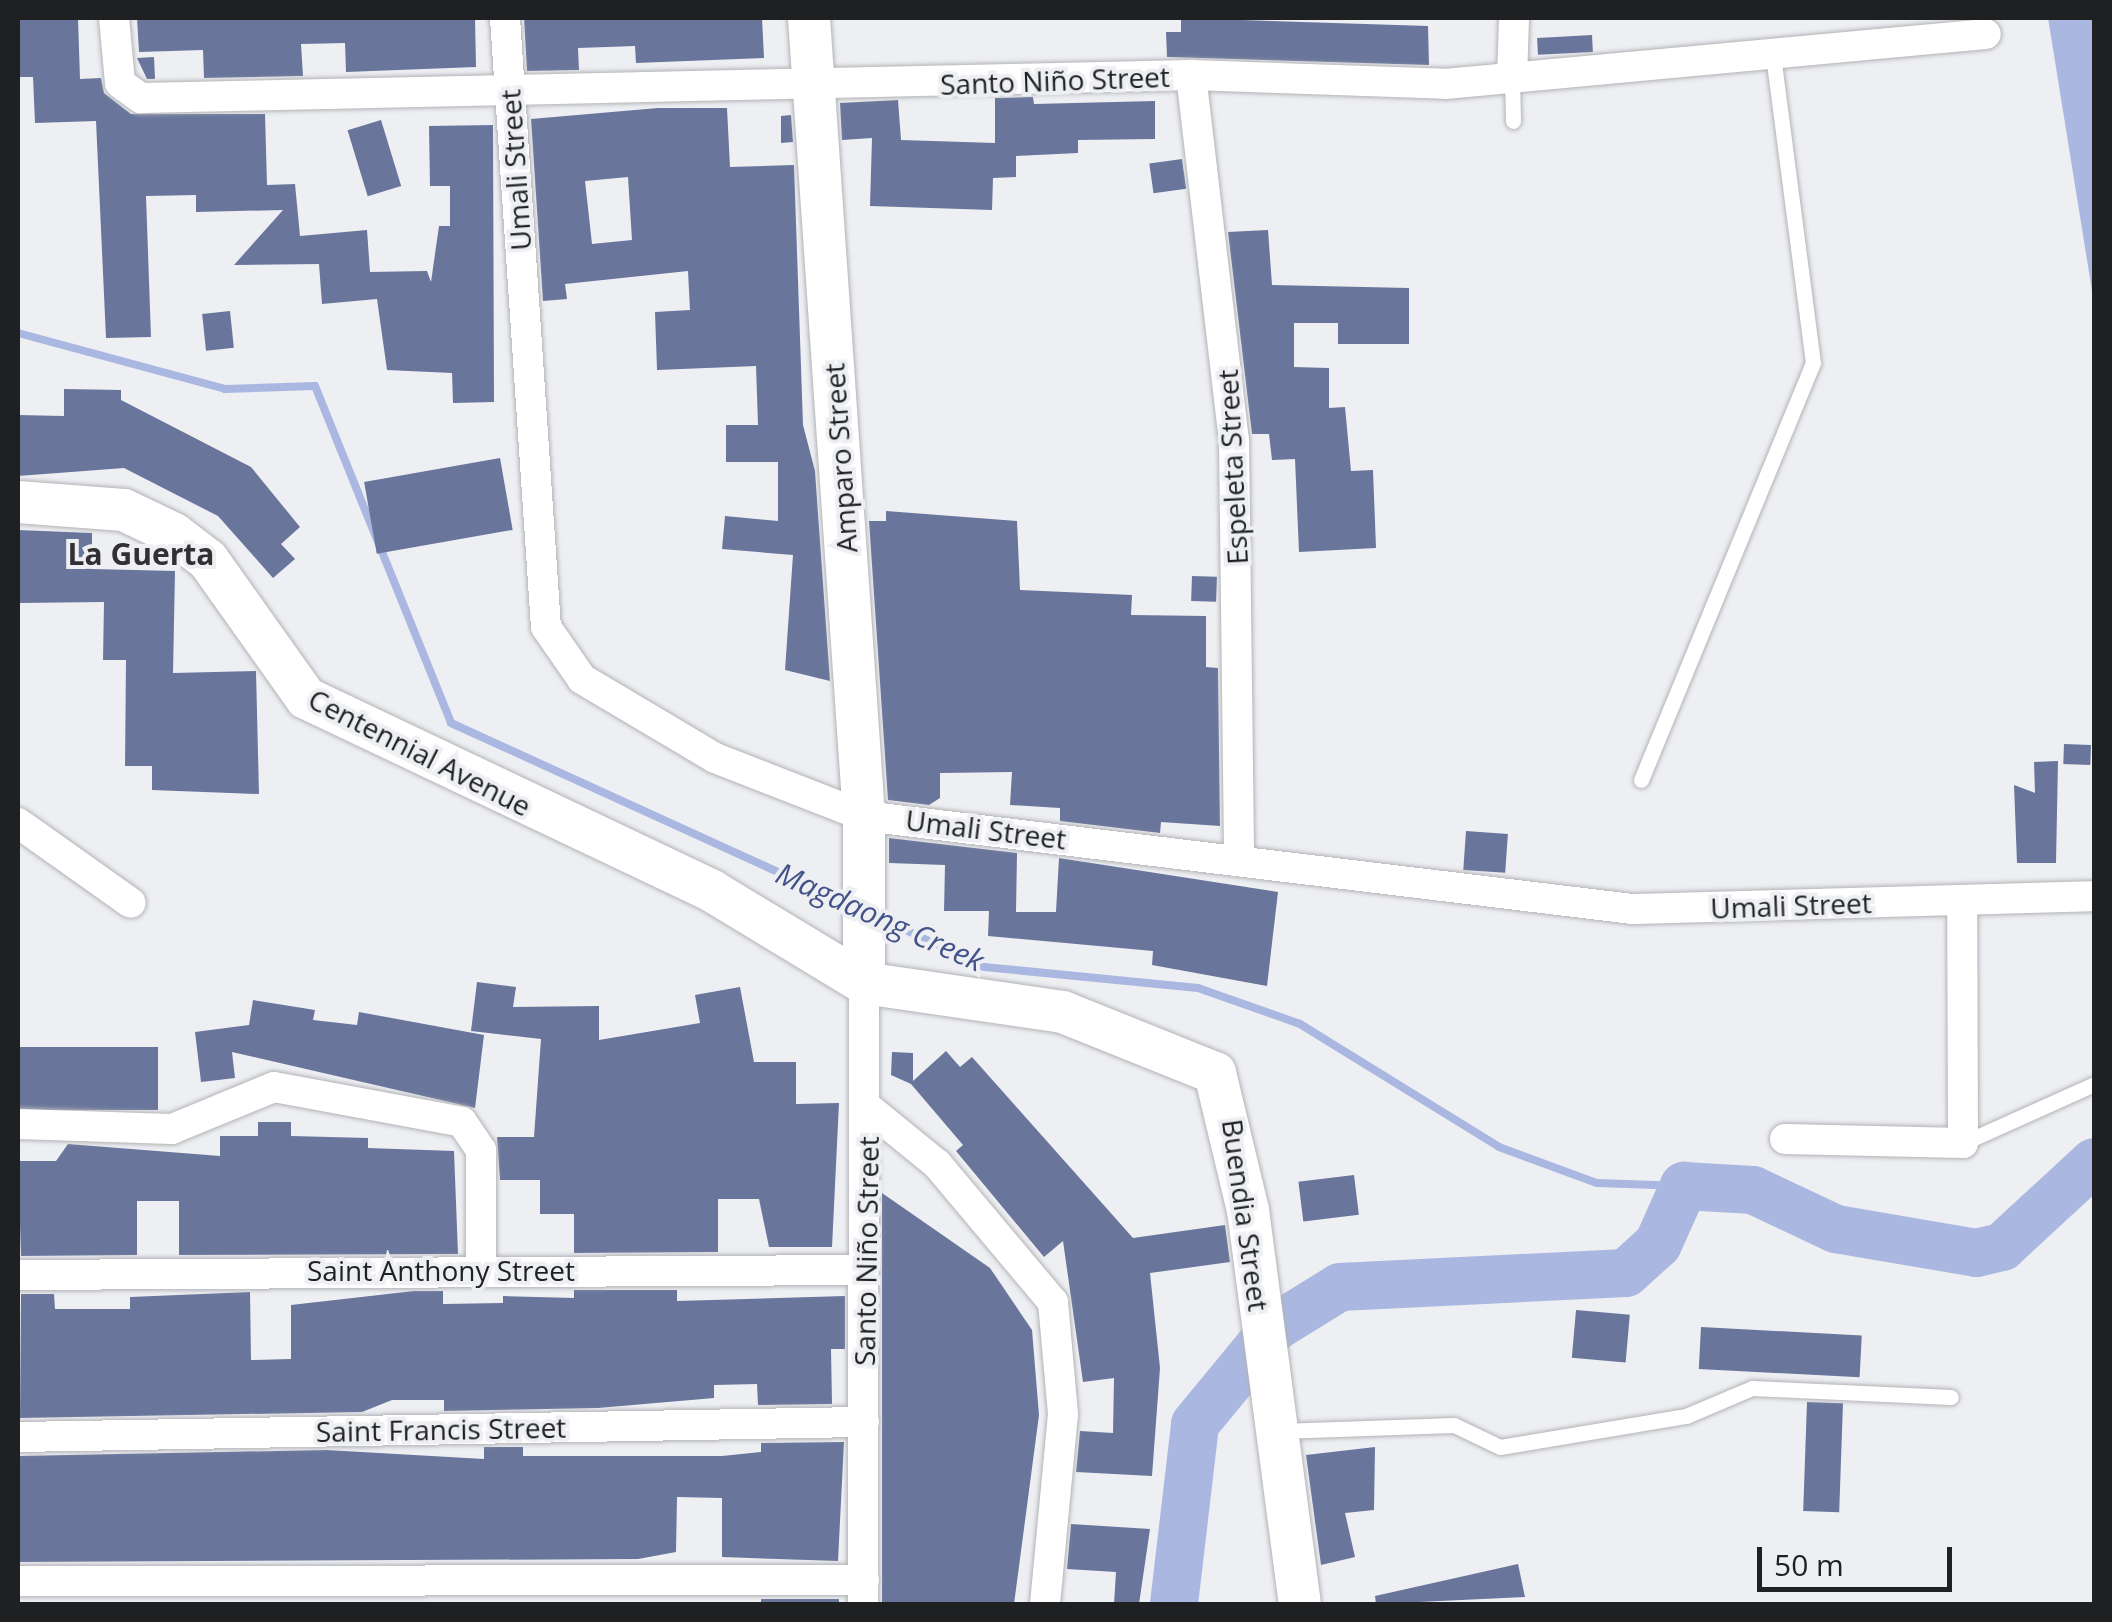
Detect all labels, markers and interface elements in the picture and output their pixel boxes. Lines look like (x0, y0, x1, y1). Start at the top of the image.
street label: Santo Niño Street (940, 59, 1170, 101)
street label: Umali Street (493, 88, 537, 252)
street label: Amparo Street (817, 362, 863, 554)
street label: Espeleta Street (1210, 368, 1254, 566)
district label: La Guerta (68, 536, 214, 572)
street label: Centennial Avenue (303, 681, 537, 823)
street label: Umali Street (904, 802, 1068, 856)
water label: Magdaong Creek (771, 855, 989, 979)
street label: Umali Street (1710, 885, 1872, 925)
street label: Buendia Street (1216, 1117, 1276, 1313)
street label: Santo Niño Street (847, 1136, 885, 1366)
street label: Saint Anthony Street (307, 1253, 575, 1287)
street label: Saint Francis Street (316, 1410, 566, 1448)
scale bar (1762, 1527, 1957, 1589)
text: 50 m (1774, 1544, 1844, 1585)

